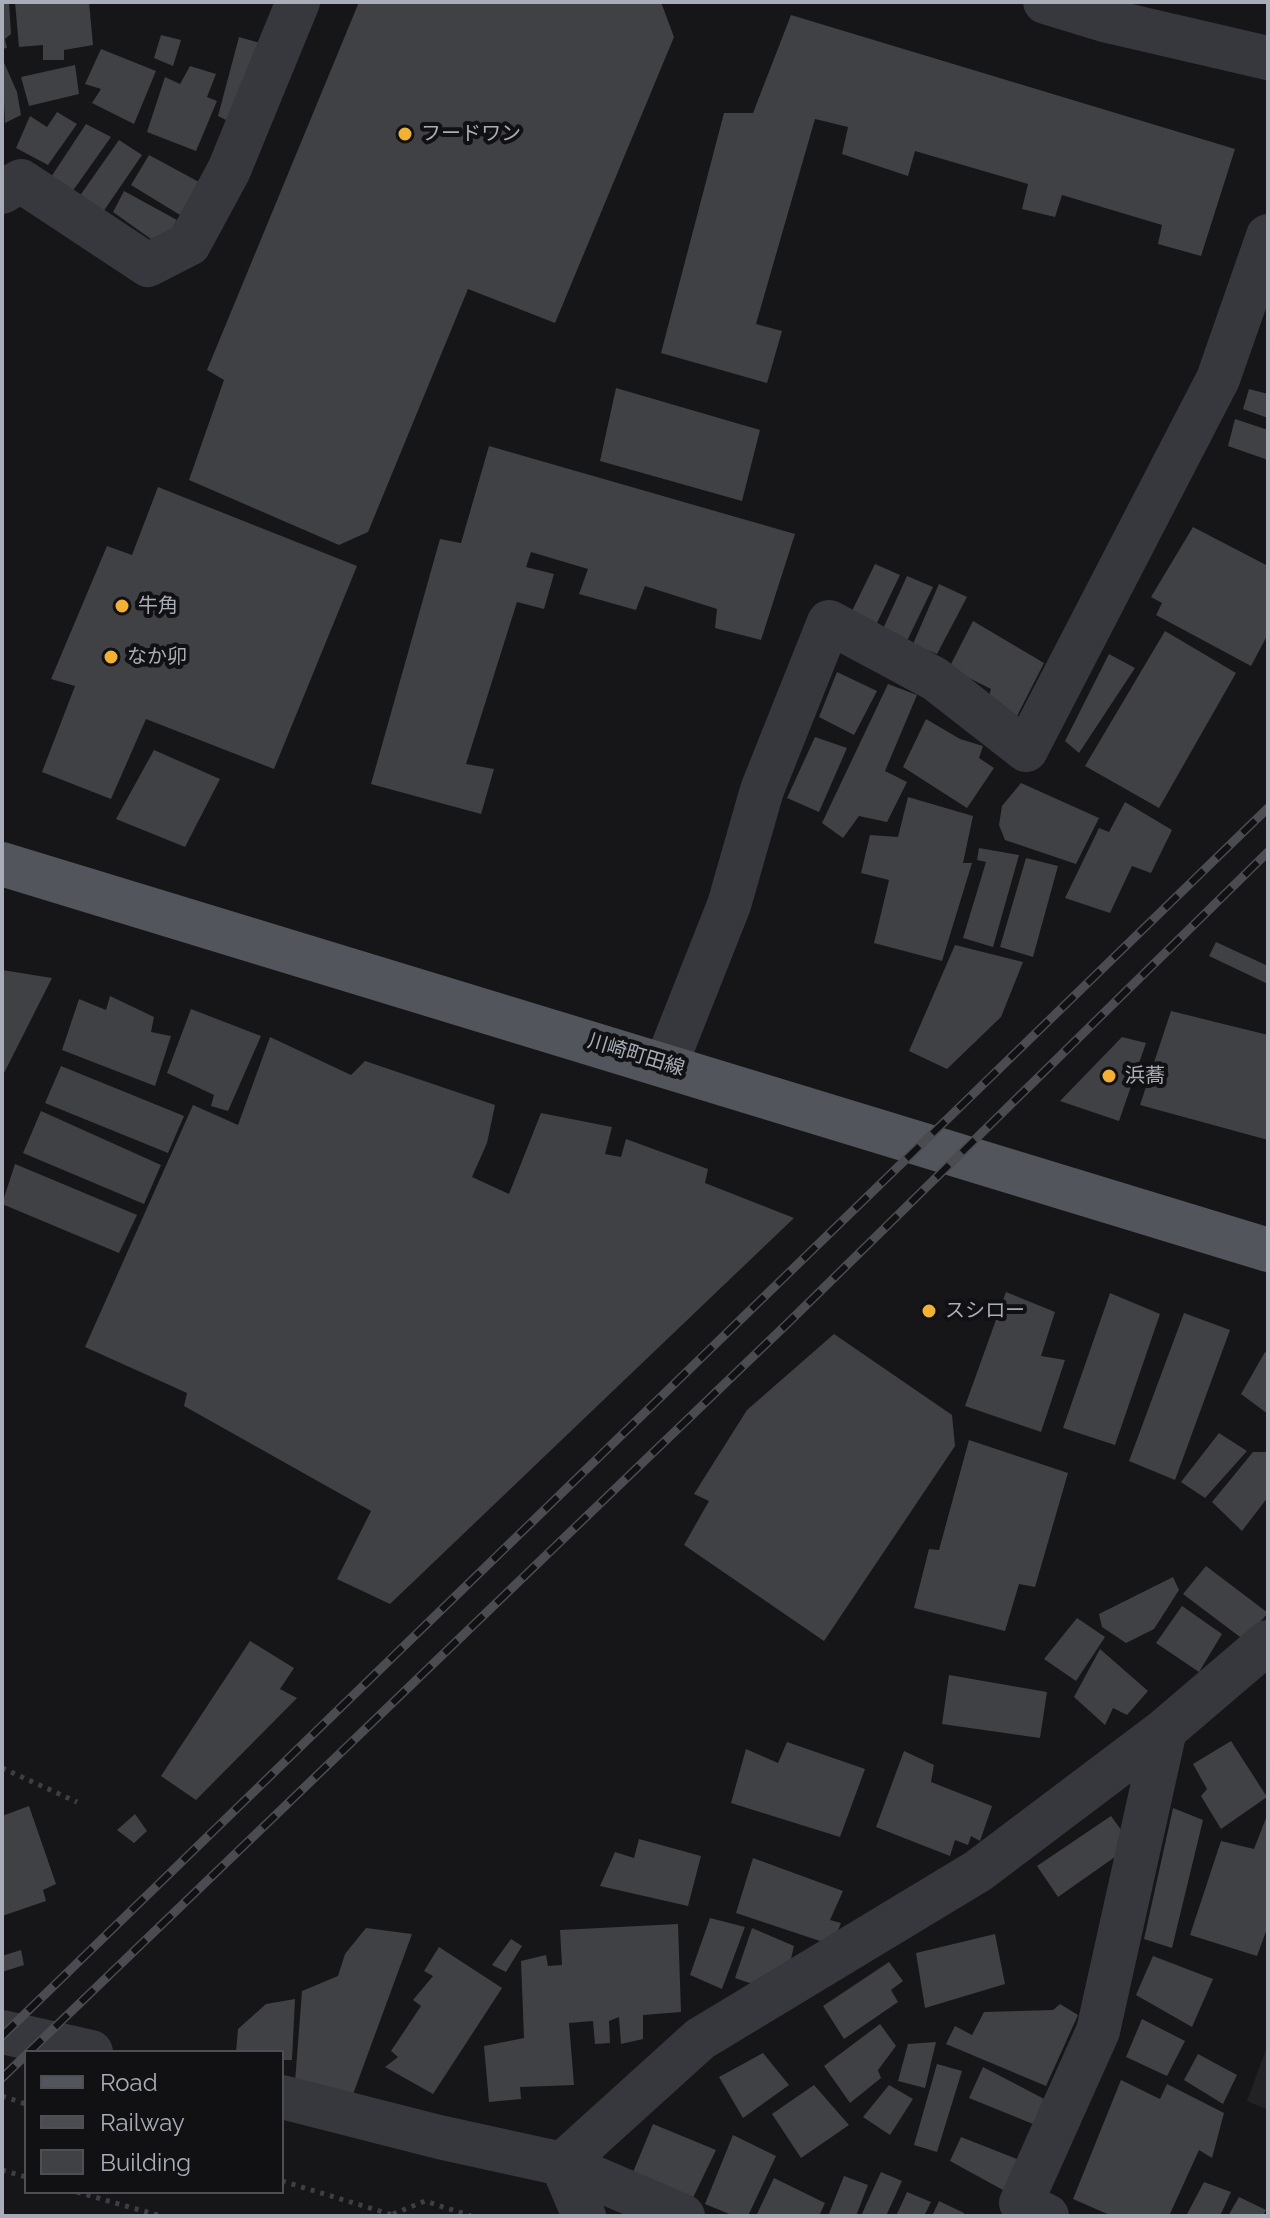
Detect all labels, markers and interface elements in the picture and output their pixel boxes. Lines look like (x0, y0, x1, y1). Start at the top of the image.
place label: フードワン (421, 122, 521, 146)
marker: フードワン (396, 125, 414, 143)
place label: 牛角 (138, 594, 178, 618)
marker: 牛角 (113, 597, 131, 615)
place label: なか卯 (127, 645, 187, 669)
marker: なか卯 (102, 648, 120, 666)
street label: 川崎町田線 (585, 1029, 687, 1081)
place label: 浜蕎 (1125, 1064, 1165, 1088)
marker: 浜蕎 (1100, 1067, 1118, 1085)
place label: スシロー (945, 1299, 1025, 1323)
marker: スシロー (920, 1302, 938, 1320)
legend (24, 2050, 284, 2194)
text: Road (100, 2068, 158, 2097)
text: Railway (100, 2108, 185, 2137)
text: Building (100, 2148, 191, 2177)

